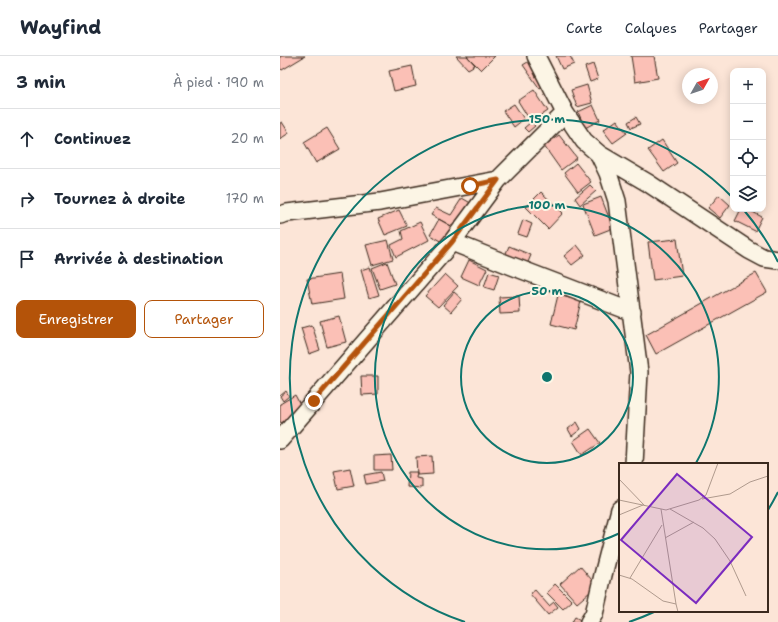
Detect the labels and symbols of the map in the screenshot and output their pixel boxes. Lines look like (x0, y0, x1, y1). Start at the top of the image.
north arrow (682, 68, 718, 104)
text: 150 m (529, 111, 565, 127)
route start (461, 177, 479, 195)
text: 100 m (529, 197, 566, 213)
text: 50 m (532, 283, 563, 299)
centre of rings (540, 370, 554, 384)
route end (305, 392, 323, 410)
inset map (619, 463, 768, 612)

